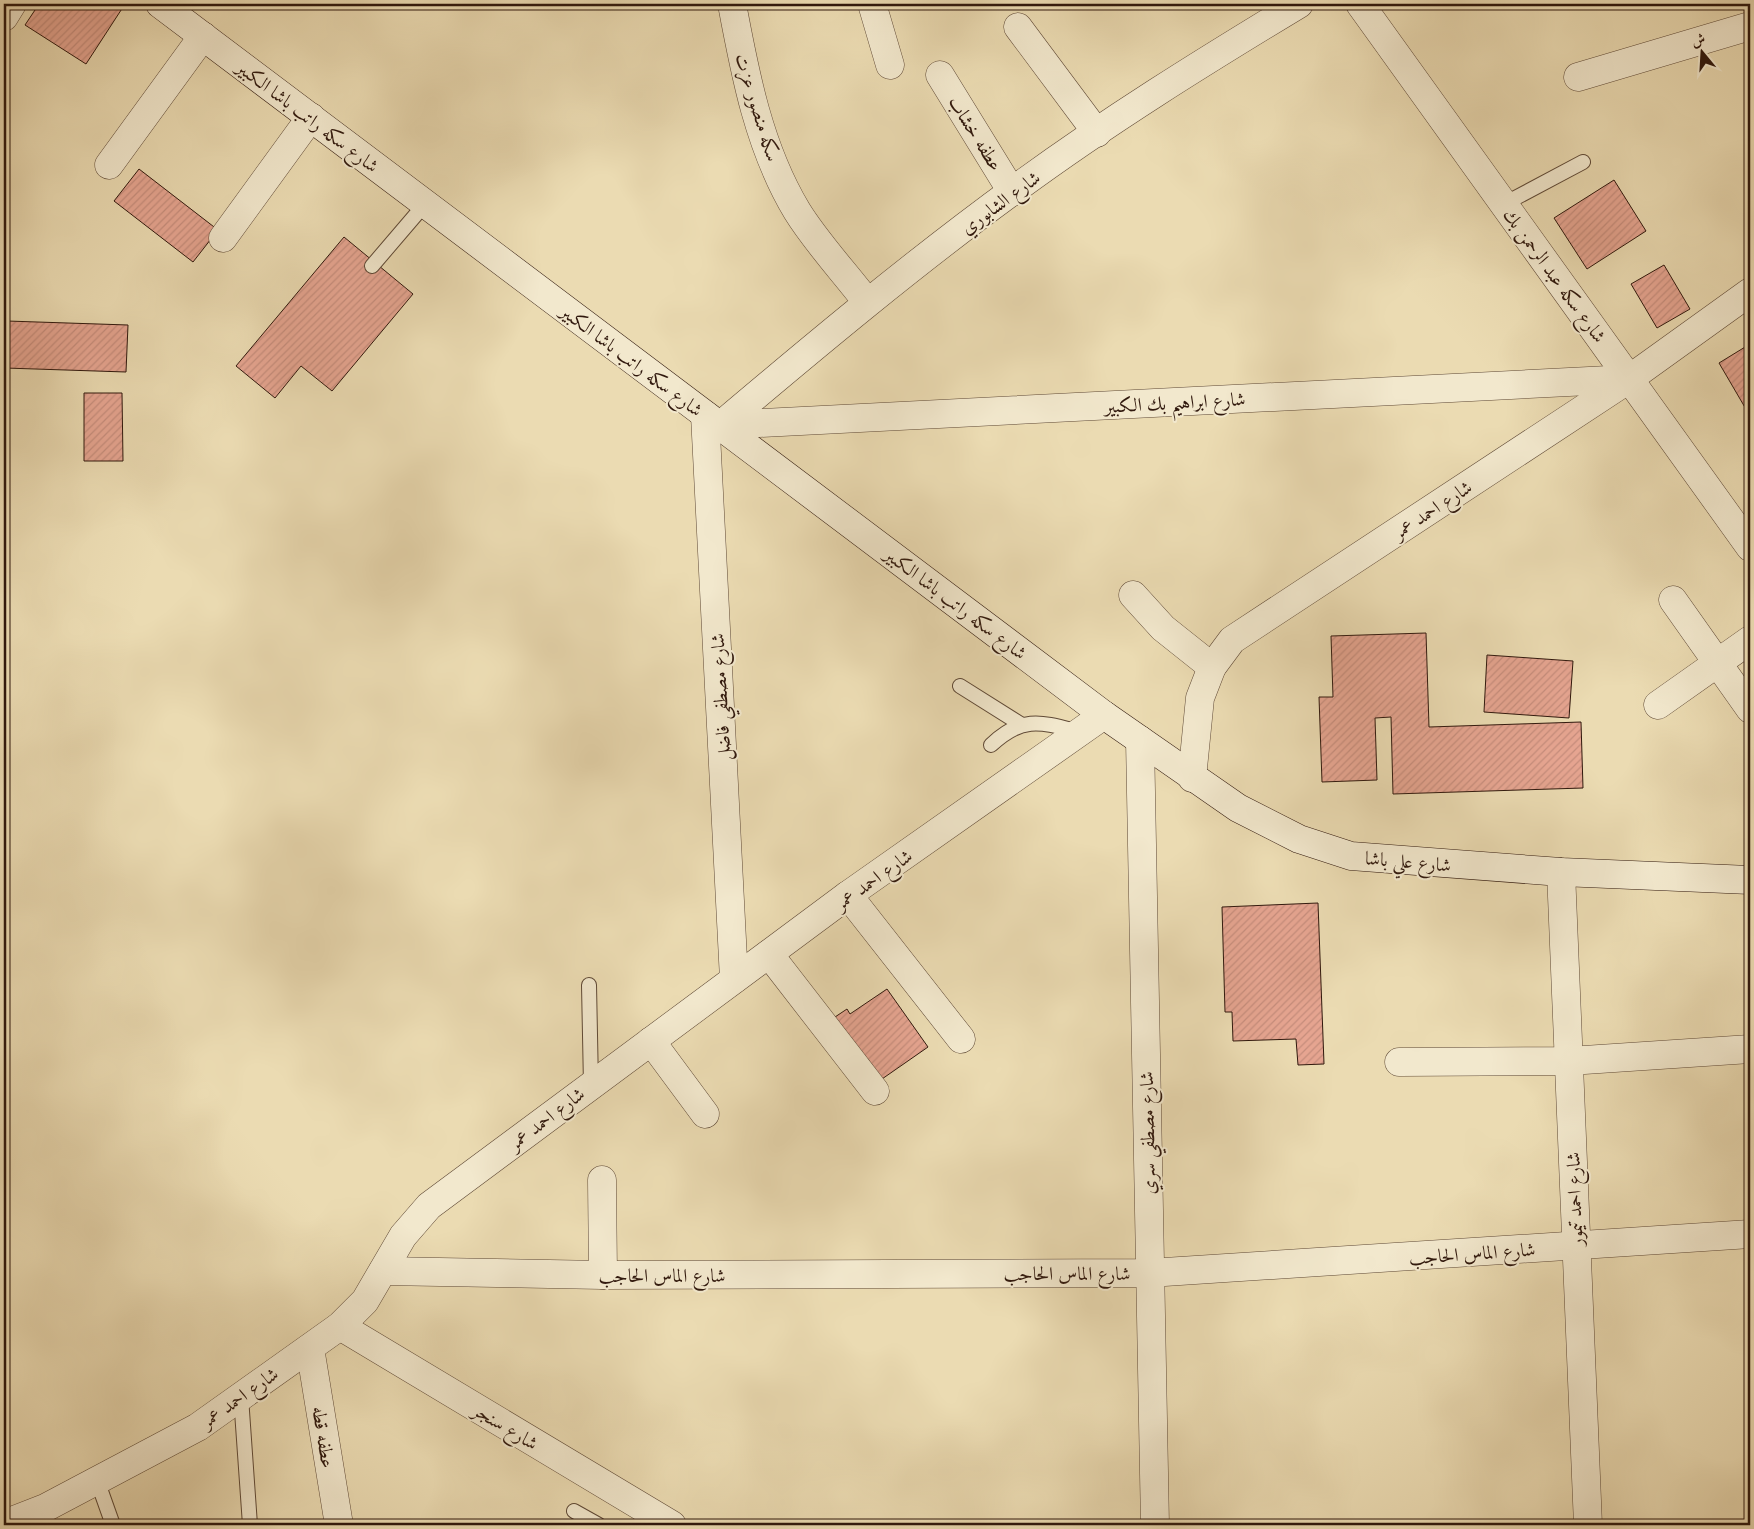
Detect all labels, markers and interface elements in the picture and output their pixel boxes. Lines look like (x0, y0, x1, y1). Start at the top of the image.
north arrow (1676, 28, 1726, 78)
text: ش (1689, 29, 1708, 51)
street label: سكه منصور عزت (728, 50, 786, 165)
street label: شارع سكه راتب باشا الكبير (228, 53, 384, 181)
street label: عطفه خشاب (942, 91, 1008, 176)
street label: شارع الشابوري (955, 165, 1047, 242)
street label: شارع سكه عبد الرحمن بك (1495, 203, 1612, 349)
street label: شارع سكه راتب باشا الكبير (552, 297, 708, 425)
street label: شارع ابراهيم بك الكبير (1102, 386, 1247, 426)
street label: شارع احمد عمر (1386, 474, 1478, 548)
street label: شارع سكه راتب باشا الكبير (876, 540, 1032, 668)
street label: شارع مصطفي فاضل (705, 632, 742, 761)
street label: شارع احمد عمر (828, 843, 919, 919)
street label: شارع علي باشا (1363, 845, 1452, 884)
street label: شارع مصطفي سري (1134, 1071, 1167, 1195)
street label: شارع احمد عمر (501, 1081, 592, 1159)
street label: شارع احمد تيمور (1560, 1151, 1592, 1248)
street label: شارع الماس الحاجب (1408, 1237, 1536, 1273)
street label: شارع الماس الحاجب (1004, 1261, 1130, 1289)
street label: شارع الماس الحاجب (599, 1263, 725, 1291)
street label: شارع احمد عمر (194, 1361, 285, 1437)
street label: شارع سنجر (465, 1396, 543, 1458)
street label: عطفه قطه (305, 1404, 341, 1470)

